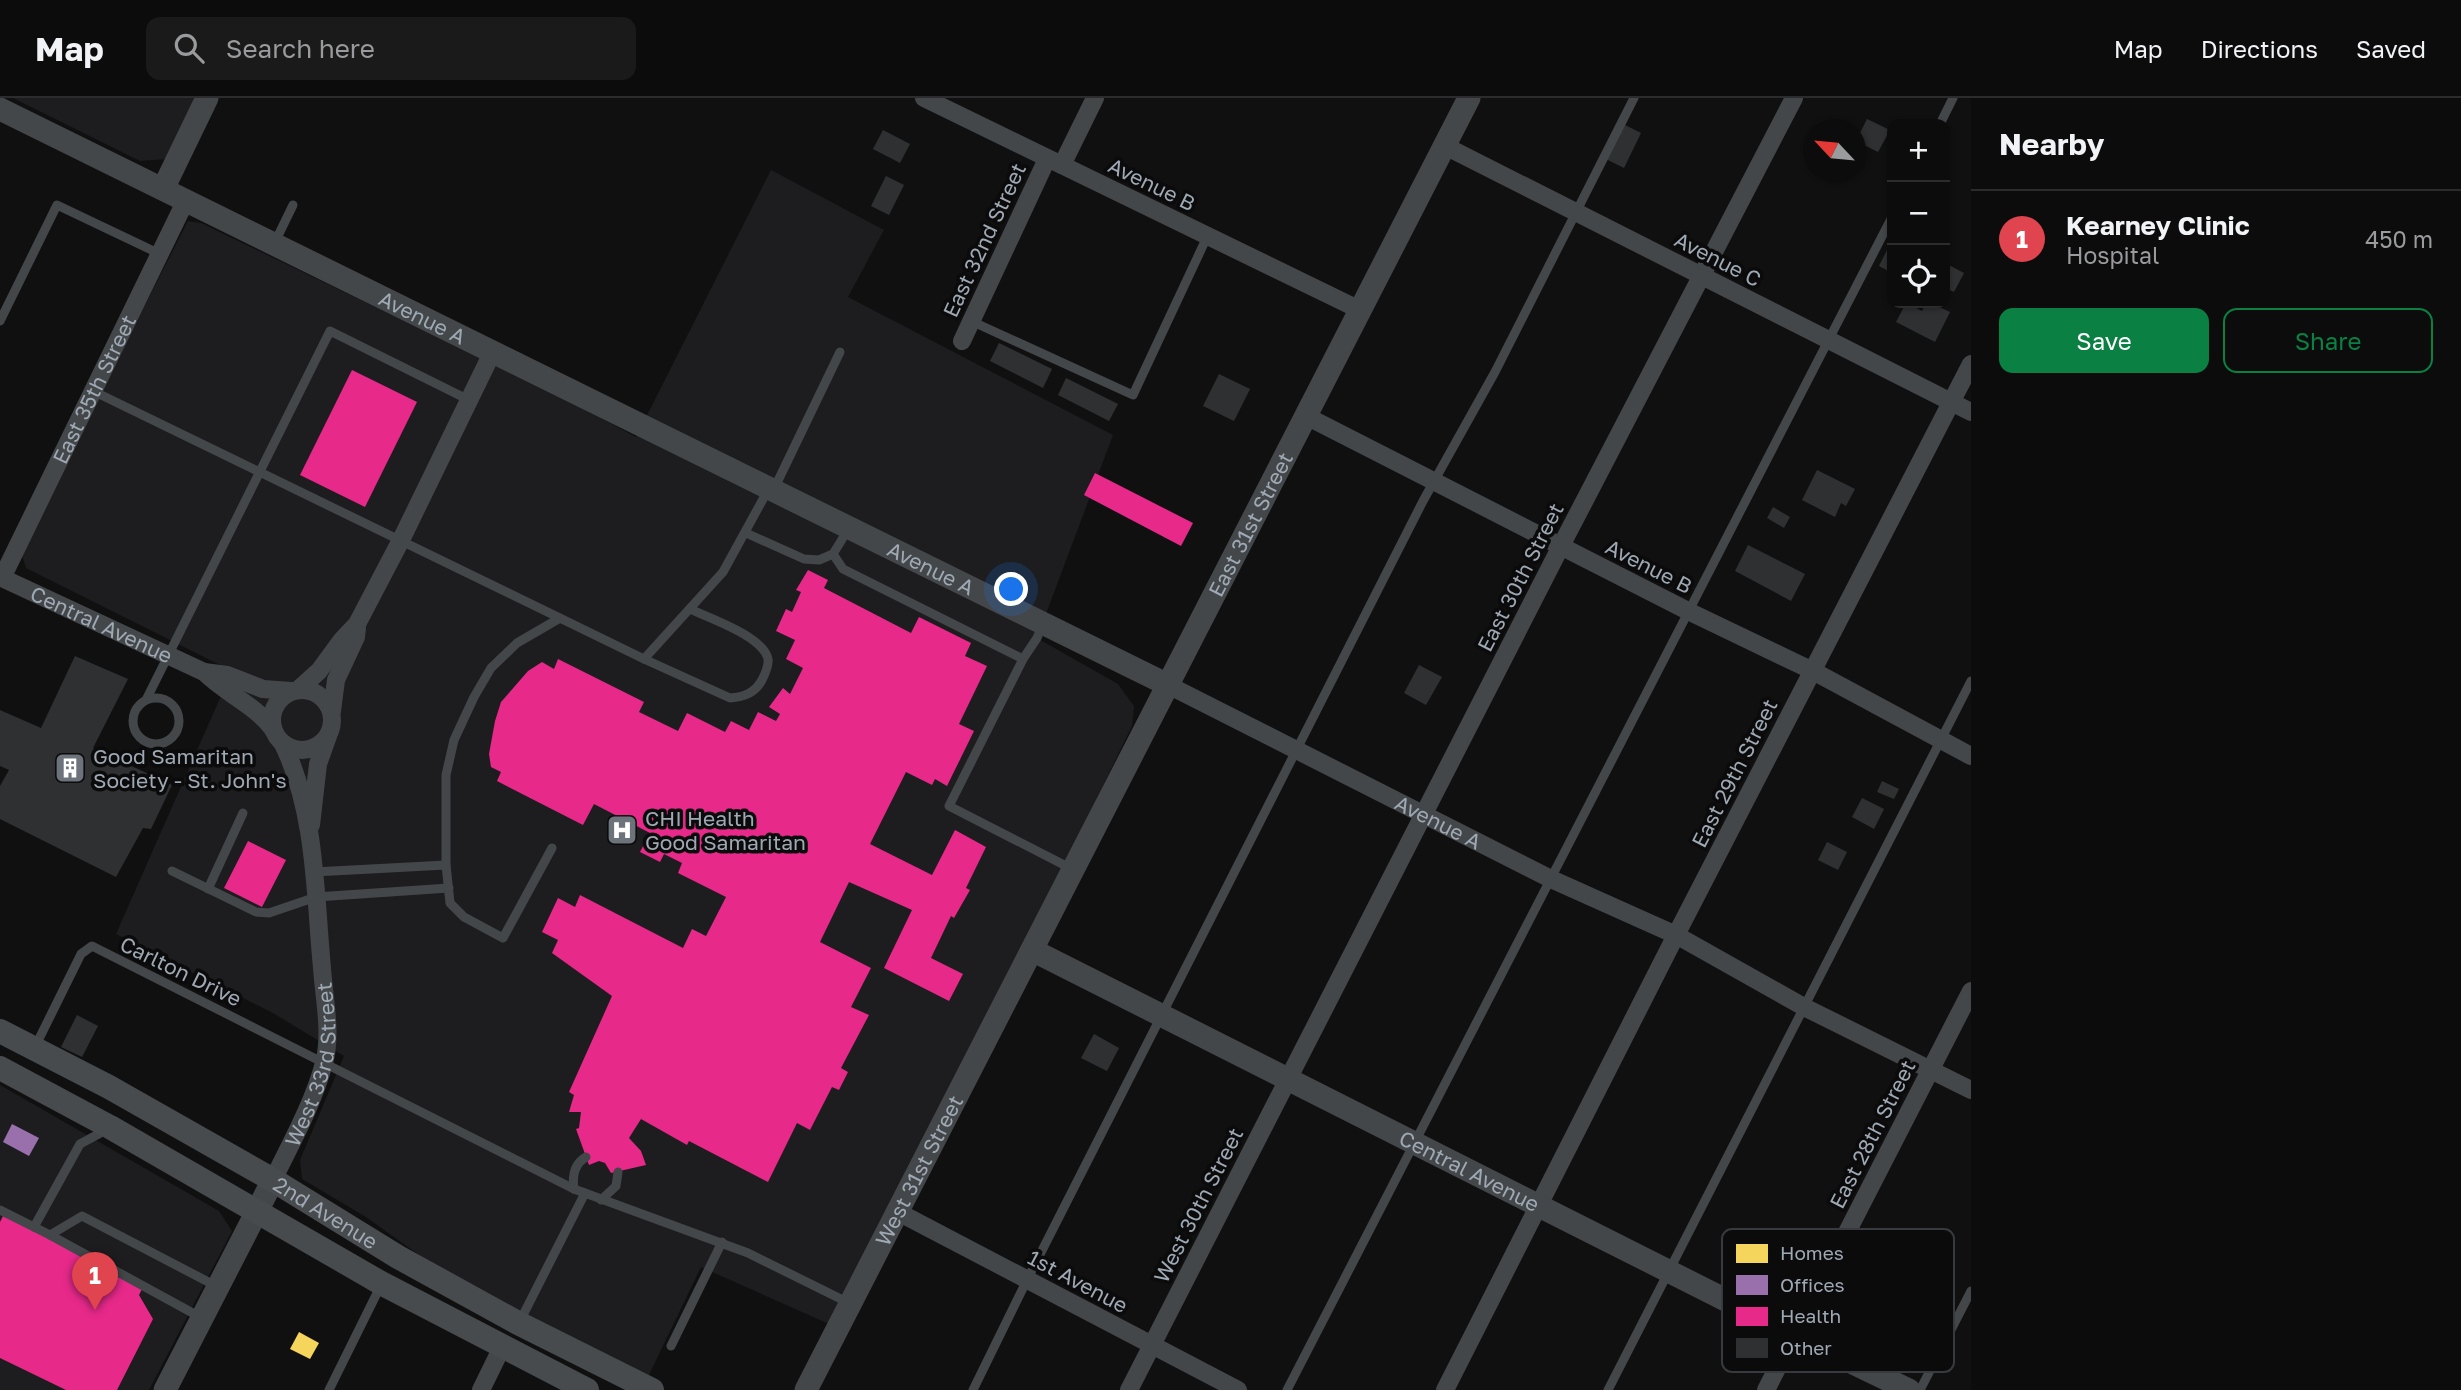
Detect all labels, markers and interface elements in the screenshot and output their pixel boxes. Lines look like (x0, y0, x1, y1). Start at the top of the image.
search box (146, 17, 636, 80)
text: Map (35, 29, 104, 68)
icon: search (170, 29, 208, 67)
text: Search here (226, 33, 375, 64)
text: Map (2114, 34, 2163, 63)
text: Directions (2201, 34, 2318, 63)
text: Saved (2356, 34, 2426, 63)
north arrow (1803, 119, 1866, 182)
map controls (1887, 119, 1950, 308)
button: + (1887, 119, 1950, 182)
text: Nearby (1999, 126, 2104, 162)
street label: Avenue B (1104, 152, 1200, 216)
street label: East 32nd Street (937, 159, 1031, 321)
button: − (1887, 182, 1950, 245)
text: Kearney Clinic (2066, 210, 2250, 241)
text: 1 (2016, 225, 2028, 253)
text: 450 m (2365, 225, 2433, 253)
street label: Avenue C (1670, 226, 1766, 292)
text: Hospital (2066, 241, 2159, 269)
button: locate (1887, 245, 1950, 308)
street label: Avenue A (375, 285, 470, 350)
button: Save (1999, 308, 2209, 373)
button: Share (2223, 308, 2433, 373)
street label: East 35th Street (47, 310, 141, 468)
street label: East 31st Street (1202, 448, 1298, 601)
street label: East 30th Street (1471, 498, 1569, 656)
street label: Avenue B (1601, 533, 1697, 599)
street label: Avenue A (883, 536, 979, 600)
your location (994, 572, 1028, 606)
street label: Central Avenue (26, 580, 177, 668)
street label: East 29th Street (1685, 695, 1783, 851)
place label: Good Samaritan Society - St. John's (93, 743, 287, 793)
building icon: Good Samaritan Society - St. John's (53, 751, 87, 785)
street label: Avenue A (1391, 789, 1486, 855)
place label: CHI Health Good Samaritan (645, 805, 806, 855)
hospital icon: CHI Health Good Samaritan (605, 813, 639, 847)
street label: Carlton Drive (116, 930, 246, 1012)
street label: West 33rd Street (279, 981, 341, 1151)
street label: East 28th Street (1823, 1055, 1921, 1213)
street label: West 31st Street (869, 1091, 968, 1250)
street label: West 30th Street (1148, 1123, 1248, 1287)
street label: Central Avenue (1395, 1125, 1544, 1217)
street label: 2nd Avenue (269, 1171, 383, 1254)
legend (1722, 1229, 1954, 1372)
text: Homes (1780, 1241, 1844, 1264)
street label: 1st Avenue (1024, 1244, 1132, 1318)
pin: 1 (72, 1252, 118, 1310)
text: Offices (1780, 1273, 1845, 1296)
text: Health (1780, 1304, 1841, 1327)
text: Other (1780, 1336, 1832, 1359)

